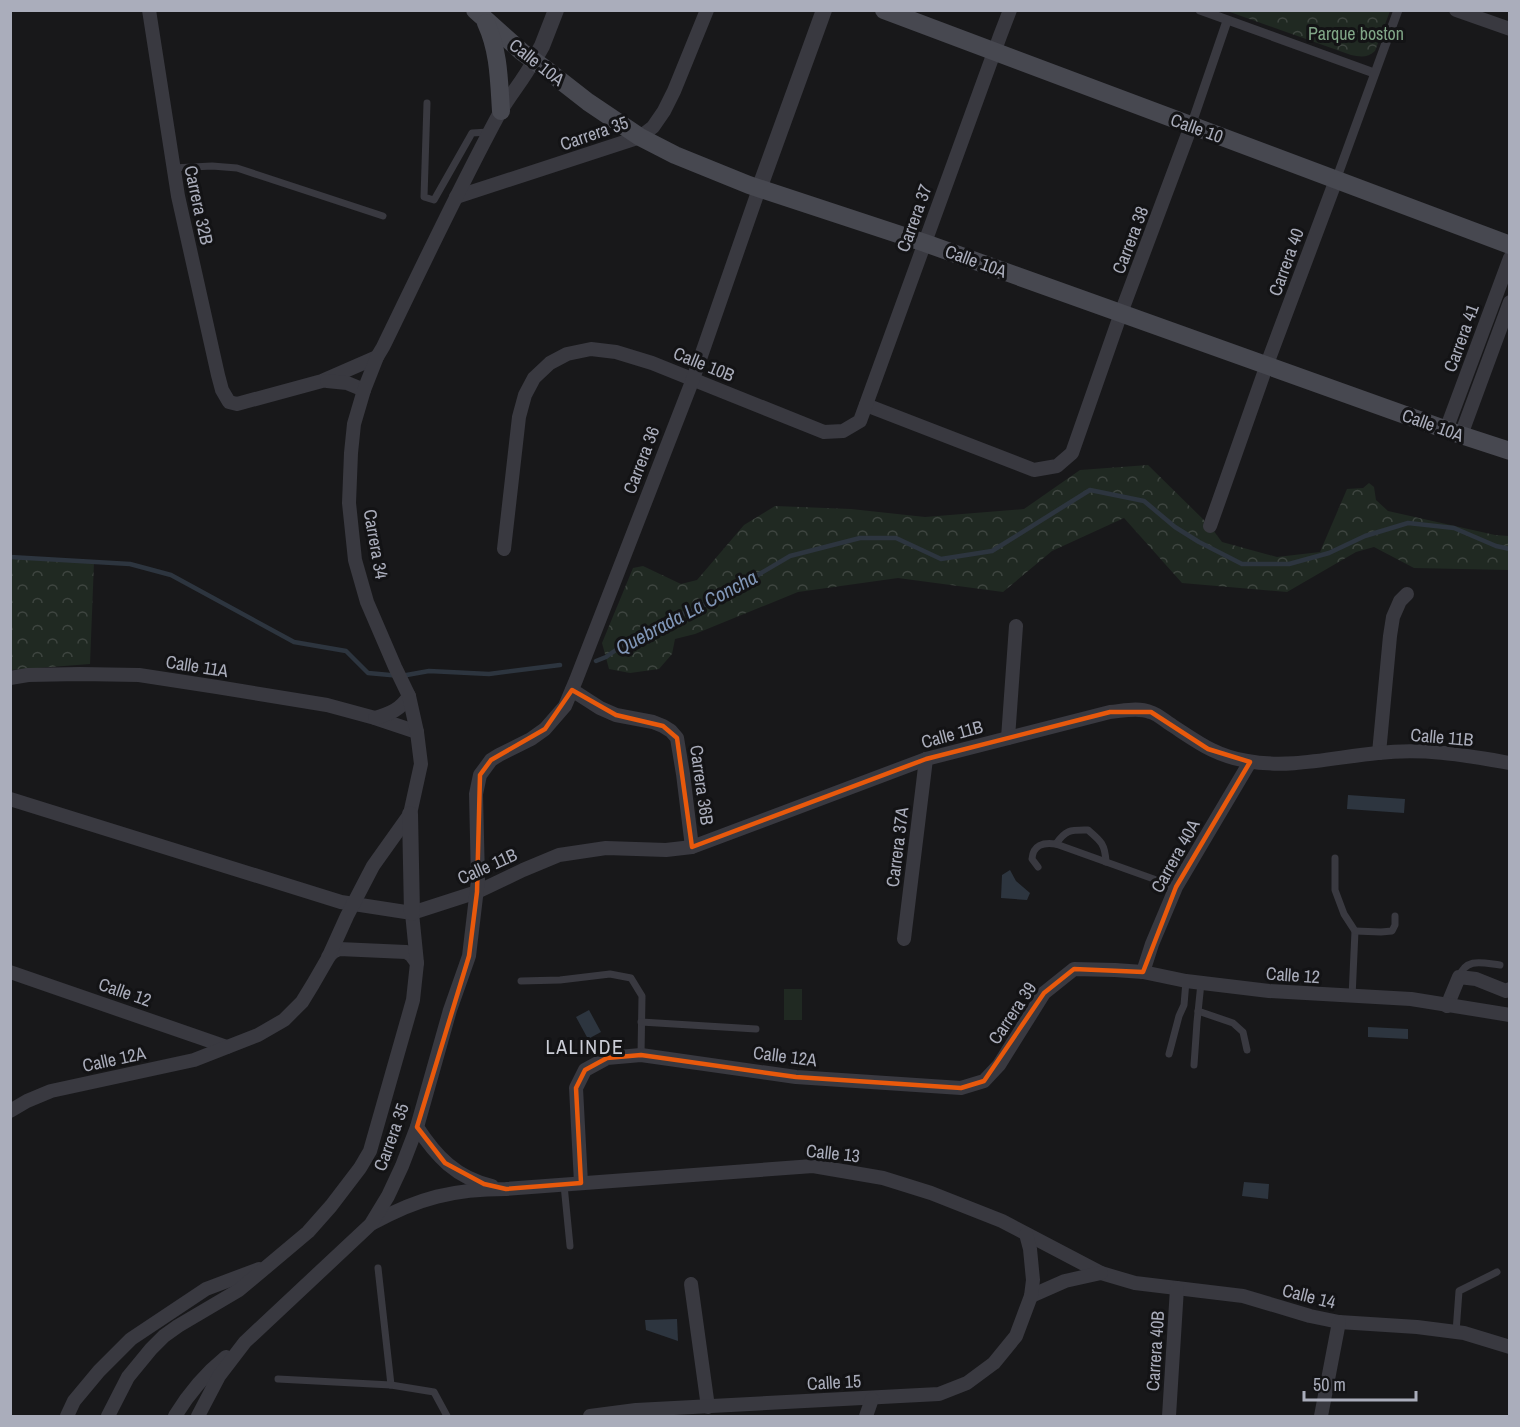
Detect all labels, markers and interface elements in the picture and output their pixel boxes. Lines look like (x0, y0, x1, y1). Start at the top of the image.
park label: Parque boston (1308, 21, 1404, 46)
street label: Calle 10A (504, 32, 570, 92)
street label: Calle 10 (1167, 107, 1227, 149)
street label: Carrera 35 (557, 110, 631, 156)
street label: Carrera 32B (178, 163, 220, 247)
street label: Carrera 37 (890, 181, 938, 255)
street label: Carrera 38 (1106, 203, 1154, 277)
street label: Carrera 40 (1262, 225, 1310, 299)
street label: Calle 10A (942, 238, 1010, 284)
street label: Carrera 41 (1437, 300, 1485, 375)
street label: Calle 10B (670, 340, 738, 388)
street label: Calle 10A (1399, 402, 1467, 448)
street label: Carrera 36 (617, 423, 665, 497)
street label: Carrera 34 (358, 507, 394, 581)
water label: Quebrada La Concha (610, 563, 762, 661)
street label: Calle 11A (164, 649, 230, 683)
street label: Calle 11B (918, 714, 986, 754)
street label: Calle 11B (1410, 722, 1475, 752)
street label: Carrera 36B (684, 743, 720, 827)
street label: Carrera 37A (880, 805, 914, 888)
street label: Carrera 40A (1145, 815, 1205, 897)
street label: Calle 11B (453, 842, 521, 890)
street label: Calle 12 (1265, 961, 1321, 989)
street label: Calle 12 (95, 971, 155, 1013)
street label: Carrera 39 (982, 977, 1042, 1049)
district label: LALINDE (546, 1033, 624, 1060)
street label: Calle 12A (80, 1040, 148, 1078)
street label: Calle 12A (752, 1040, 818, 1072)
street label: Carrera 35 (367, 1100, 415, 1174)
street label: Calle 13 (805, 1138, 861, 1168)
street label: Calle 14 (1280, 1277, 1338, 1315)
street label: Carrera 40B (1140, 1310, 1170, 1392)
scale bar (1304, 1364, 1416, 1402)
street label: Calle 15 (806, 1368, 862, 1396)
text: 50 m (1313, 1372, 1346, 1397)

